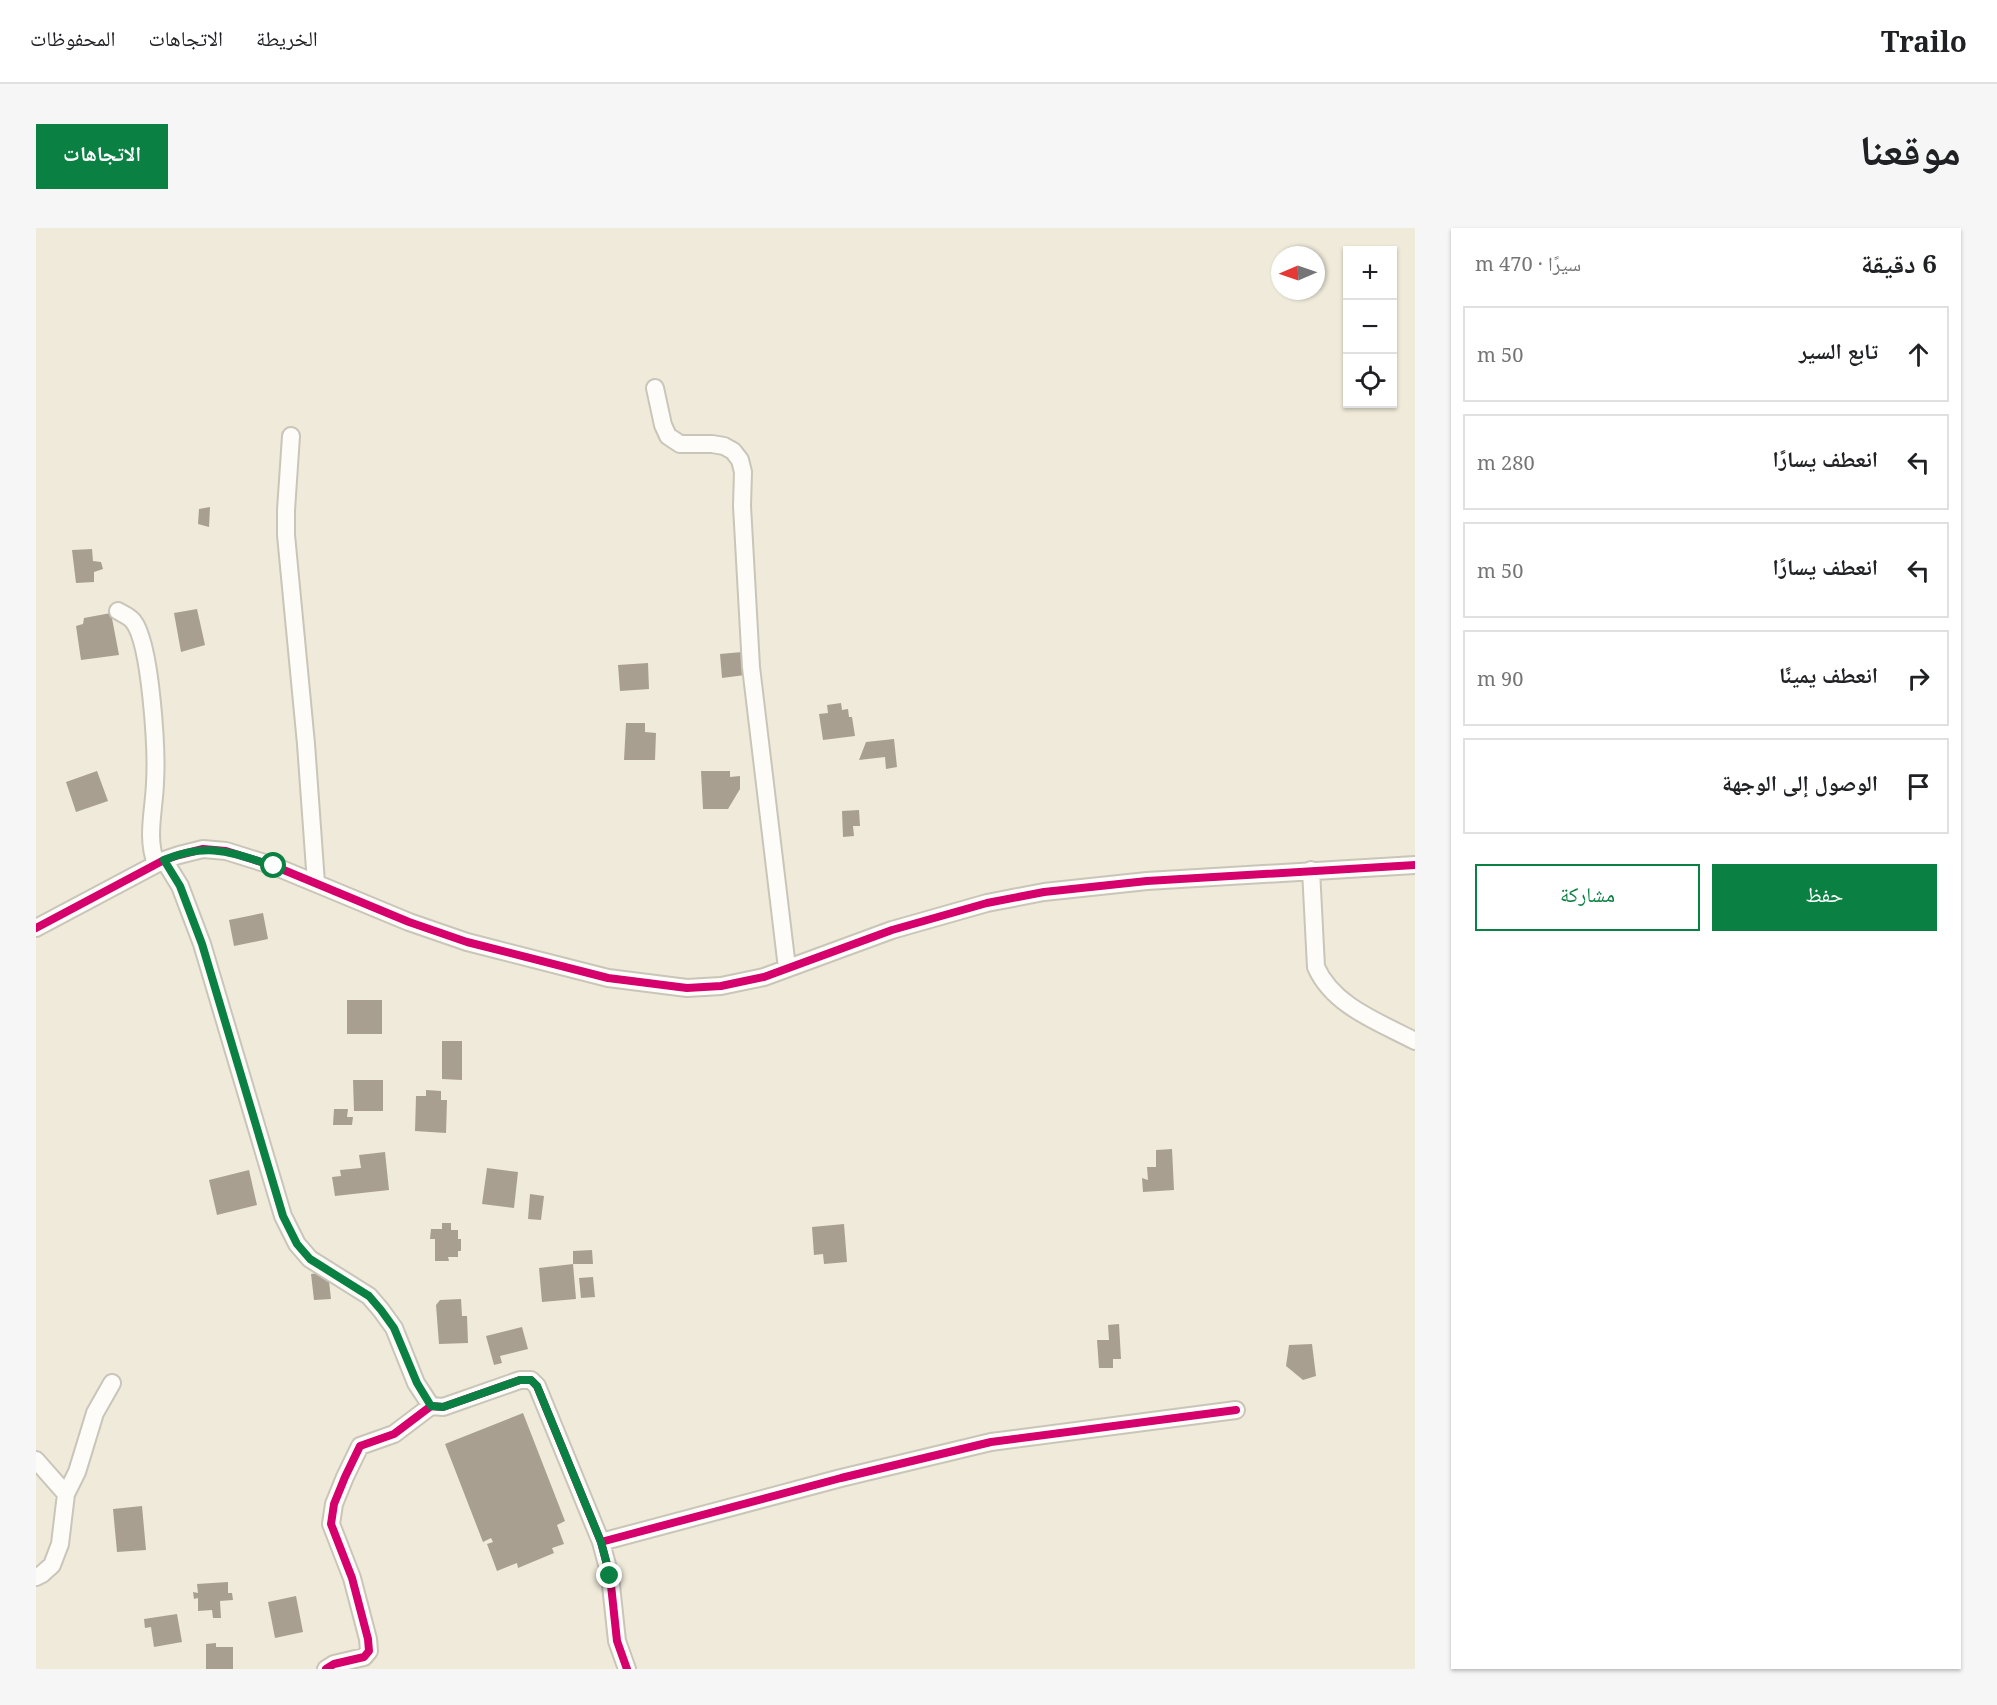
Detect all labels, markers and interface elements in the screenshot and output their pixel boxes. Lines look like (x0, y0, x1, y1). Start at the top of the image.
text: Trailo (1881, 22, 1967, 60)
text: المحفوظات (30, 24, 115, 52)
text: الاتجاهات (148, 24, 223, 52)
text: الخريطة (256, 24, 318, 52)
text: موقعنا (1860, 120, 1961, 177)
button: الاتجاهات (36, 124, 168, 189)
text: 6 دقيقة (1861, 245, 1937, 281)
north arrow (1271, 246, 1325, 300)
map controls (1343, 246, 1397, 408)
button: + (1343, 246, 1397, 300)
text: سيرًا · 470 m (1475, 250, 1581, 277)
button: − (1343, 300, 1397, 354)
text: تابع السير (1799, 335, 1878, 365)
icon: ahead (1902, 338, 1935, 371)
text: 50 m (1477, 341, 1523, 368)
button: locate (1343, 354, 1397, 408)
text: انعطف يسارًا (1773, 443, 1878, 473)
icon: left (1902, 446, 1935, 479)
text: 280 m (1477, 449, 1535, 476)
text: انعطف يسارًا (1773, 551, 1878, 581)
icon: left (1902, 554, 1935, 587)
text: 50 m (1477, 557, 1523, 584)
text: انعطف يمينًا (1779, 659, 1878, 689)
icon: right (1902, 662, 1935, 695)
text: 90 m (1477, 665, 1523, 692)
text: الوصول إلى الوجهة (1722, 767, 1878, 797)
icon: arrive (1902, 770, 1935, 803)
route start (260, 852, 286, 878)
button: مشاركة (1475, 864, 1700, 931)
button: حفظ (1712, 864, 1937, 931)
route end (596, 1562, 622, 1588)

